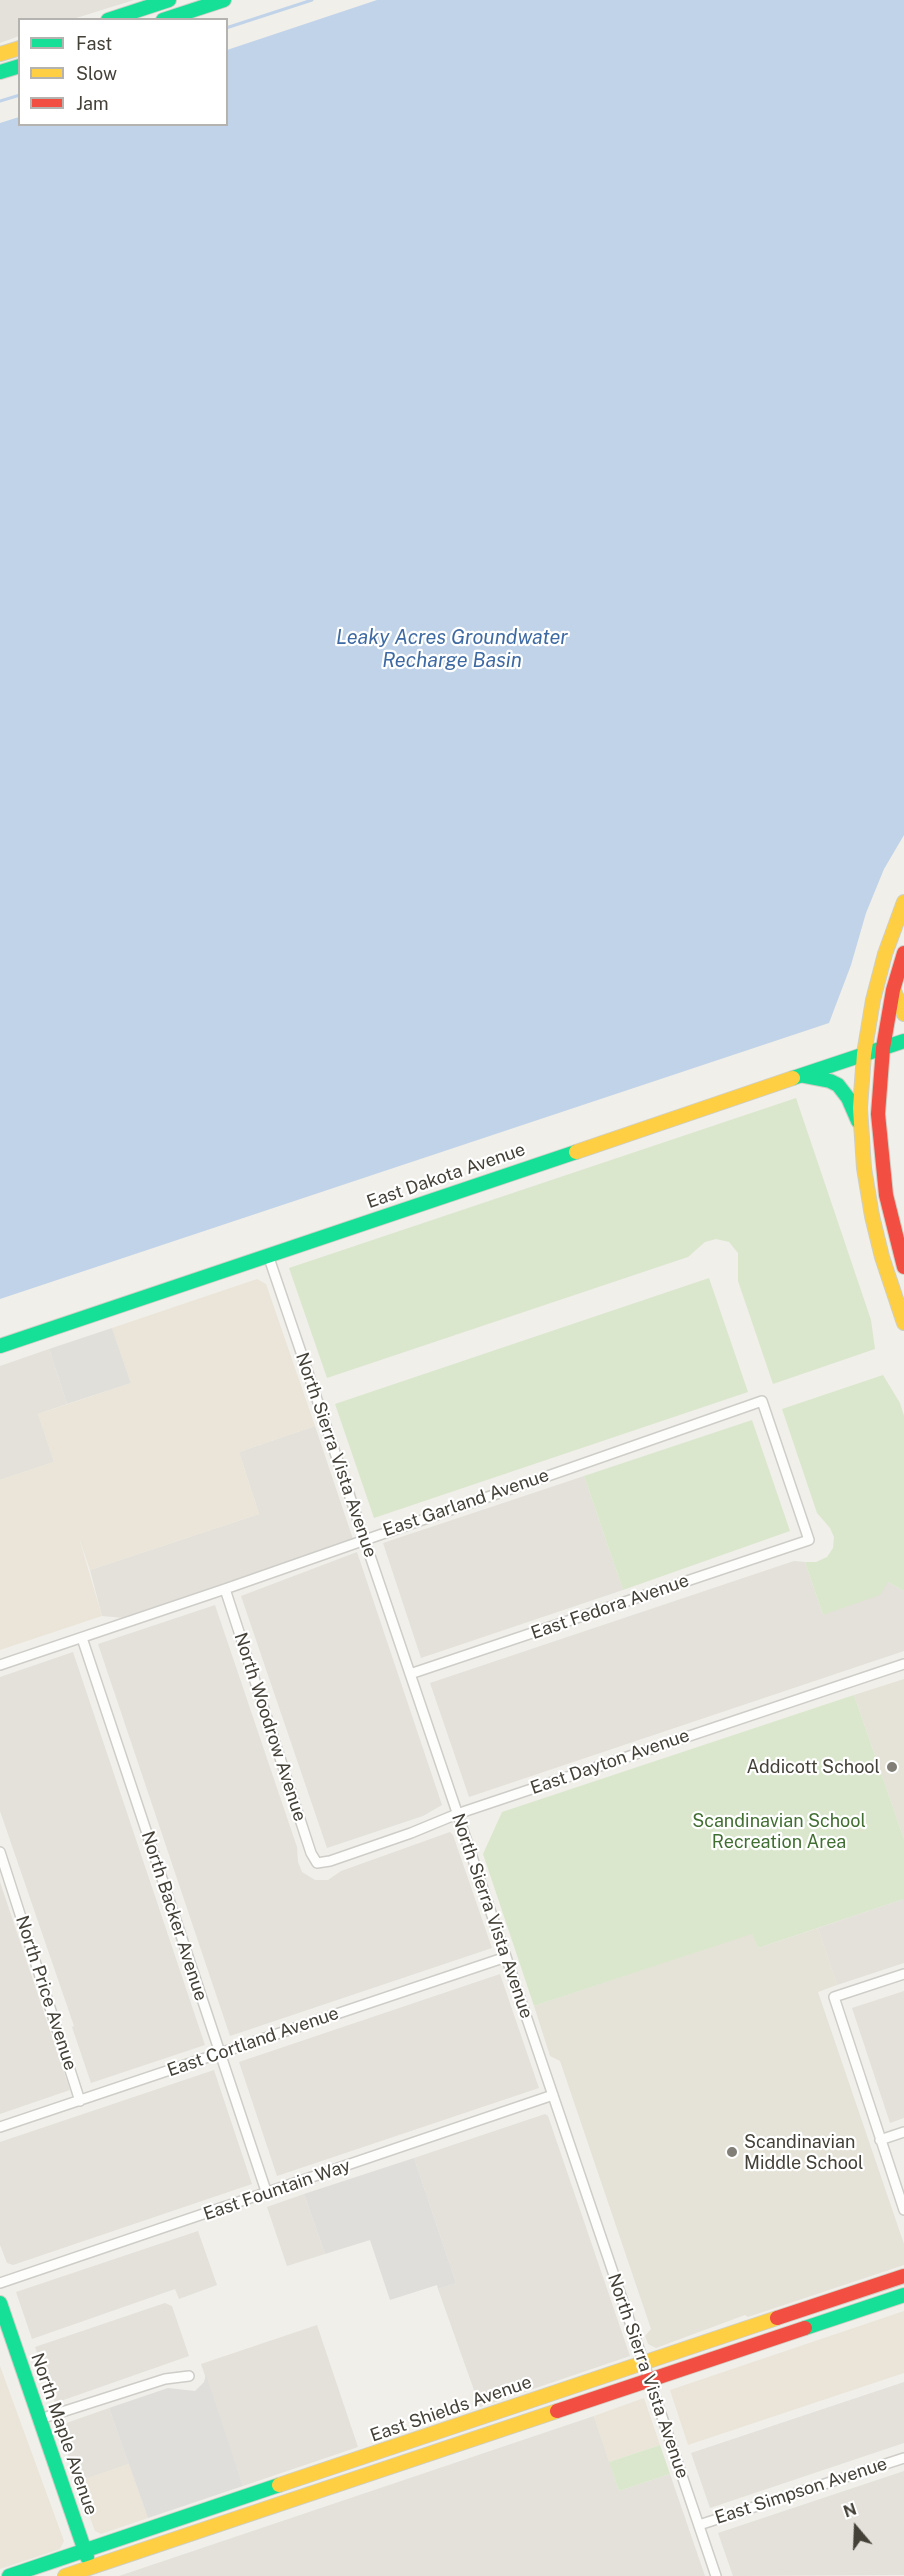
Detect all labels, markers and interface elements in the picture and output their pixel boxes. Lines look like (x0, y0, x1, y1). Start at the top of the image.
legend (18, 18, 228, 126)
text: Fast (76, 33, 112, 54)
text: Slow (76, 63, 117, 84)
text: Jam (76, 93, 109, 114)
water label: Leaky Acres Groundwater Recharge Basin (336, 626, 568, 673)
street label: East Dakota Avenue (364, 1139, 528, 1213)
street label: North Sierra Vista Avenue (291, 1350, 381, 1560)
street label: East Garland Avenue (380, 1464, 552, 1542)
street label: East Fedora Avenue (528, 1570, 692, 1644)
street label: North Woodrow Avenue (229, 1630, 311, 1824)
street label: East Dayton Avenue (528, 1725, 692, 1799)
place label: Addicott School (747, 1756, 880, 1778)
marker: Addicott School (885, 1760, 899, 1774)
park label: Scandinavian School Recreation Area (692, 1810, 866, 1852)
street label: North Sierra Vista Avenue (447, 1811, 537, 2021)
street label: North Backer Avenue (136, 1829, 212, 2003)
street label: North Price Avenue (11, 1913, 81, 2073)
street label: East Cortland Avenue (164, 2002, 342, 2082)
place label: Scandinavian Middle School (744, 2131, 863, 2174)
marker: Scandinavian Middle School (725, 2145, 739, 2159)
street label: East Fountain Way (201, 2155, 353, 2225)
street label: North Sierra Vista Avenue (603, 2271, 693, 2481)
street label: North Maple Avenue (26, 2350, 102, 2518)
street label: East Shields Avenue (367, 2371, 535, 2447)
street label: East Simpson Avenue (712, 2453, 890, 2529)
north arrow (826, 2498, 886, 2558)
text: N (841, 2499, 859, 2522)

